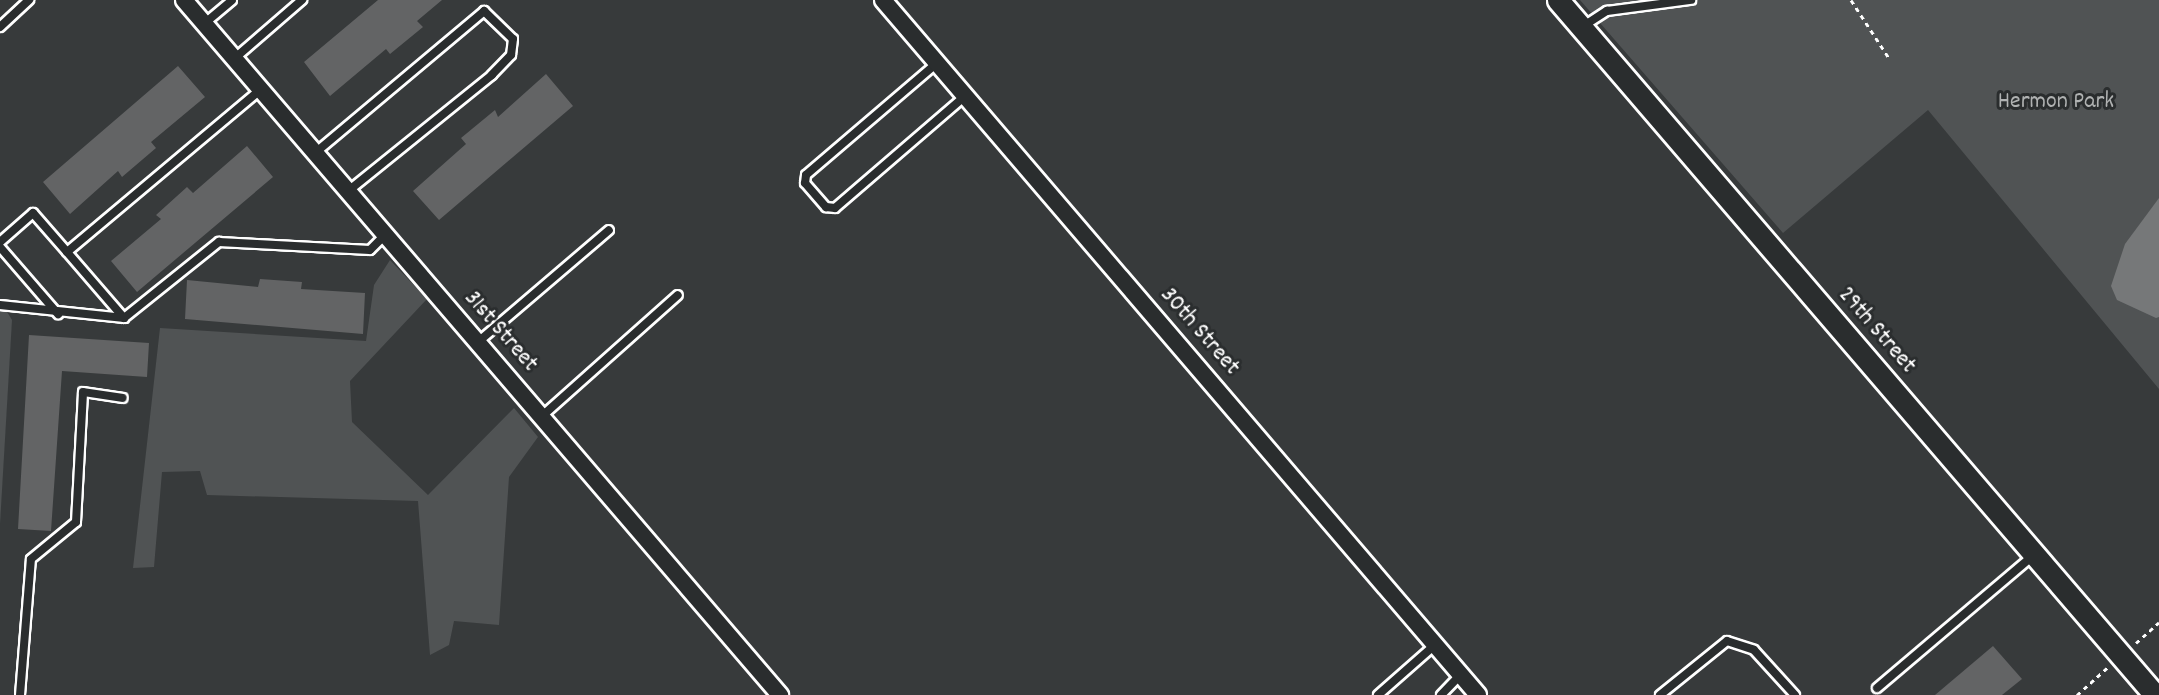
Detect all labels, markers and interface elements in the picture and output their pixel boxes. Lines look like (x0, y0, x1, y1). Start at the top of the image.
park label: Hermon Park (1998, 89, 2114, 117)
street label: 30th Street (1153, 282, 1245, 382)
street label: 29th Street (1831, 282, 1921, 380)
street label: 31st Street (457, 285, 543, 379)

